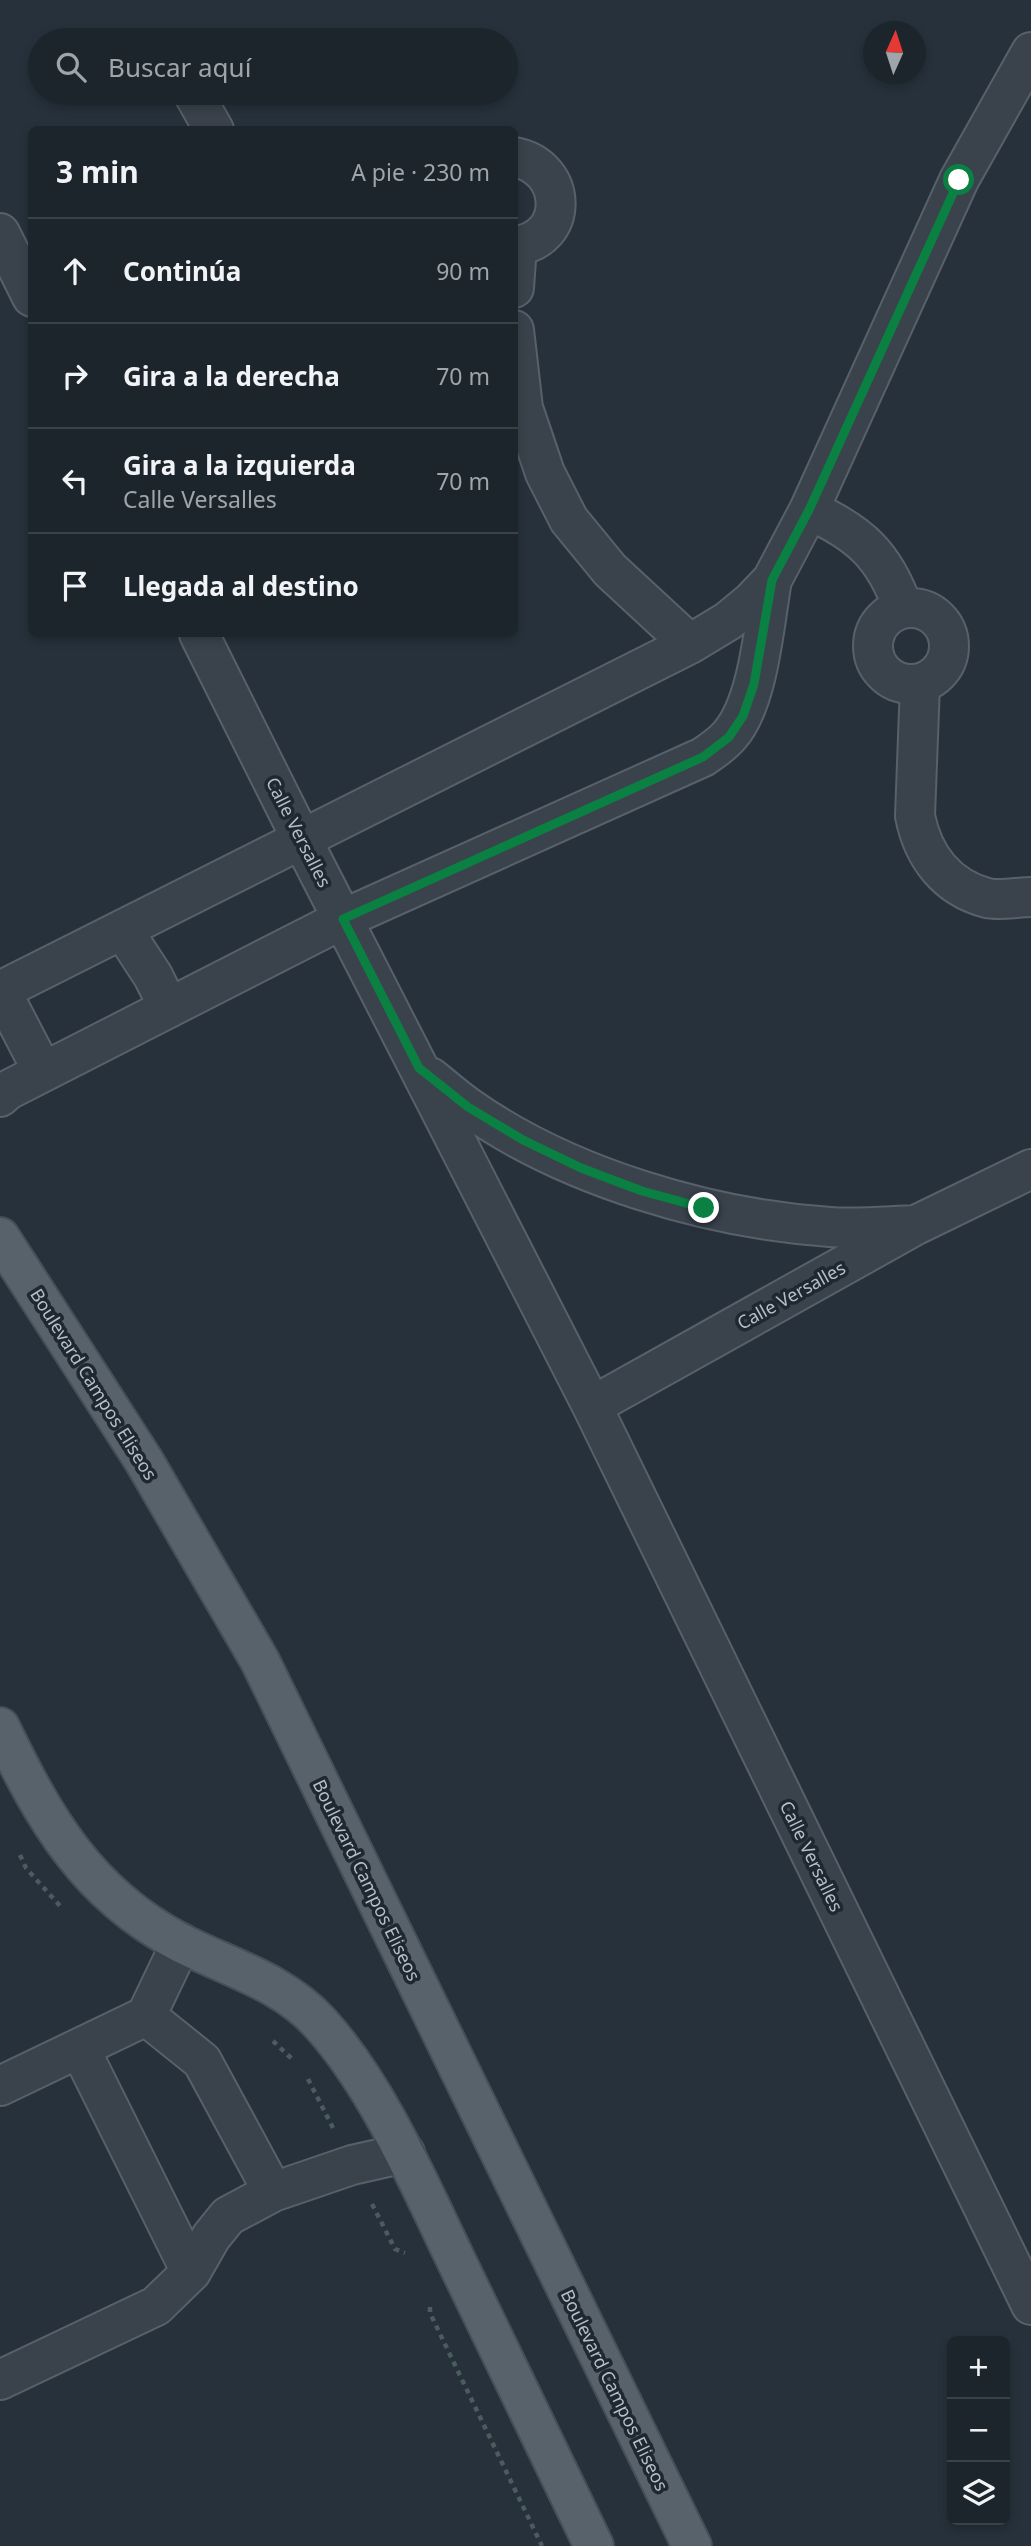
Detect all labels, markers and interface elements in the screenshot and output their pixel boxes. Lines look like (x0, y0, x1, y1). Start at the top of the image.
north arrow (863, 21, 926, 84)
search box (28, 28, 518, 105)
icon: search (52, 48, 90, 86)
text: Buscar aquí (108, 49, 251, 85)
text: 3 min (56, 151, 139, 192)
text: A pie · 230 m (351, 156, 490, 188)
route start (943, 164, 974, 195)
icon: ahead (56, 252, 94, 290)
text: Continúa (123, 253, 241, 289)
text: 90 m (436, 255, 490, 287)
icon: right (56, 357, 94, 395)
text: Gira a la derecha (123, 358, 340, 394)
text: 70 m (436, 360, 490, 392)
text: Gira a la izquierda (123, 447, 356, 483)
icon: left (56, 462, 94, 500)
text: 70 m (436, 465, 490, 497)
text: Calle Versalles (123, 483, 277, 515)
icon: arrive (56, 567, 94, 605)
text: Llegada al destino (123, 568, 359, 604)
street label: Calle Versalles (261, 773, 337, 891)
route end (688, 1192, 719, 1223)
street label: Calle Versalles (733, 1255, 849, 1335)
street label: Boulevard Campos Eliseos (25, 1284, 163, 1484)
street label: Boulevard Campos Eliseos (308, 1775, 426, 1985)
street label: Calle Versalles (775, 1797, 849, 1915)
street label: Boulevard Campos Eliseos (556, 2285, 674, 2495)
map controls (947, 2336, 1010, 2525)
button: + (947, 2336, 1010, 2399)
button: − (947, 2399, 1010, 2462)
button: layers (947, 2462, 1010, 2525)

